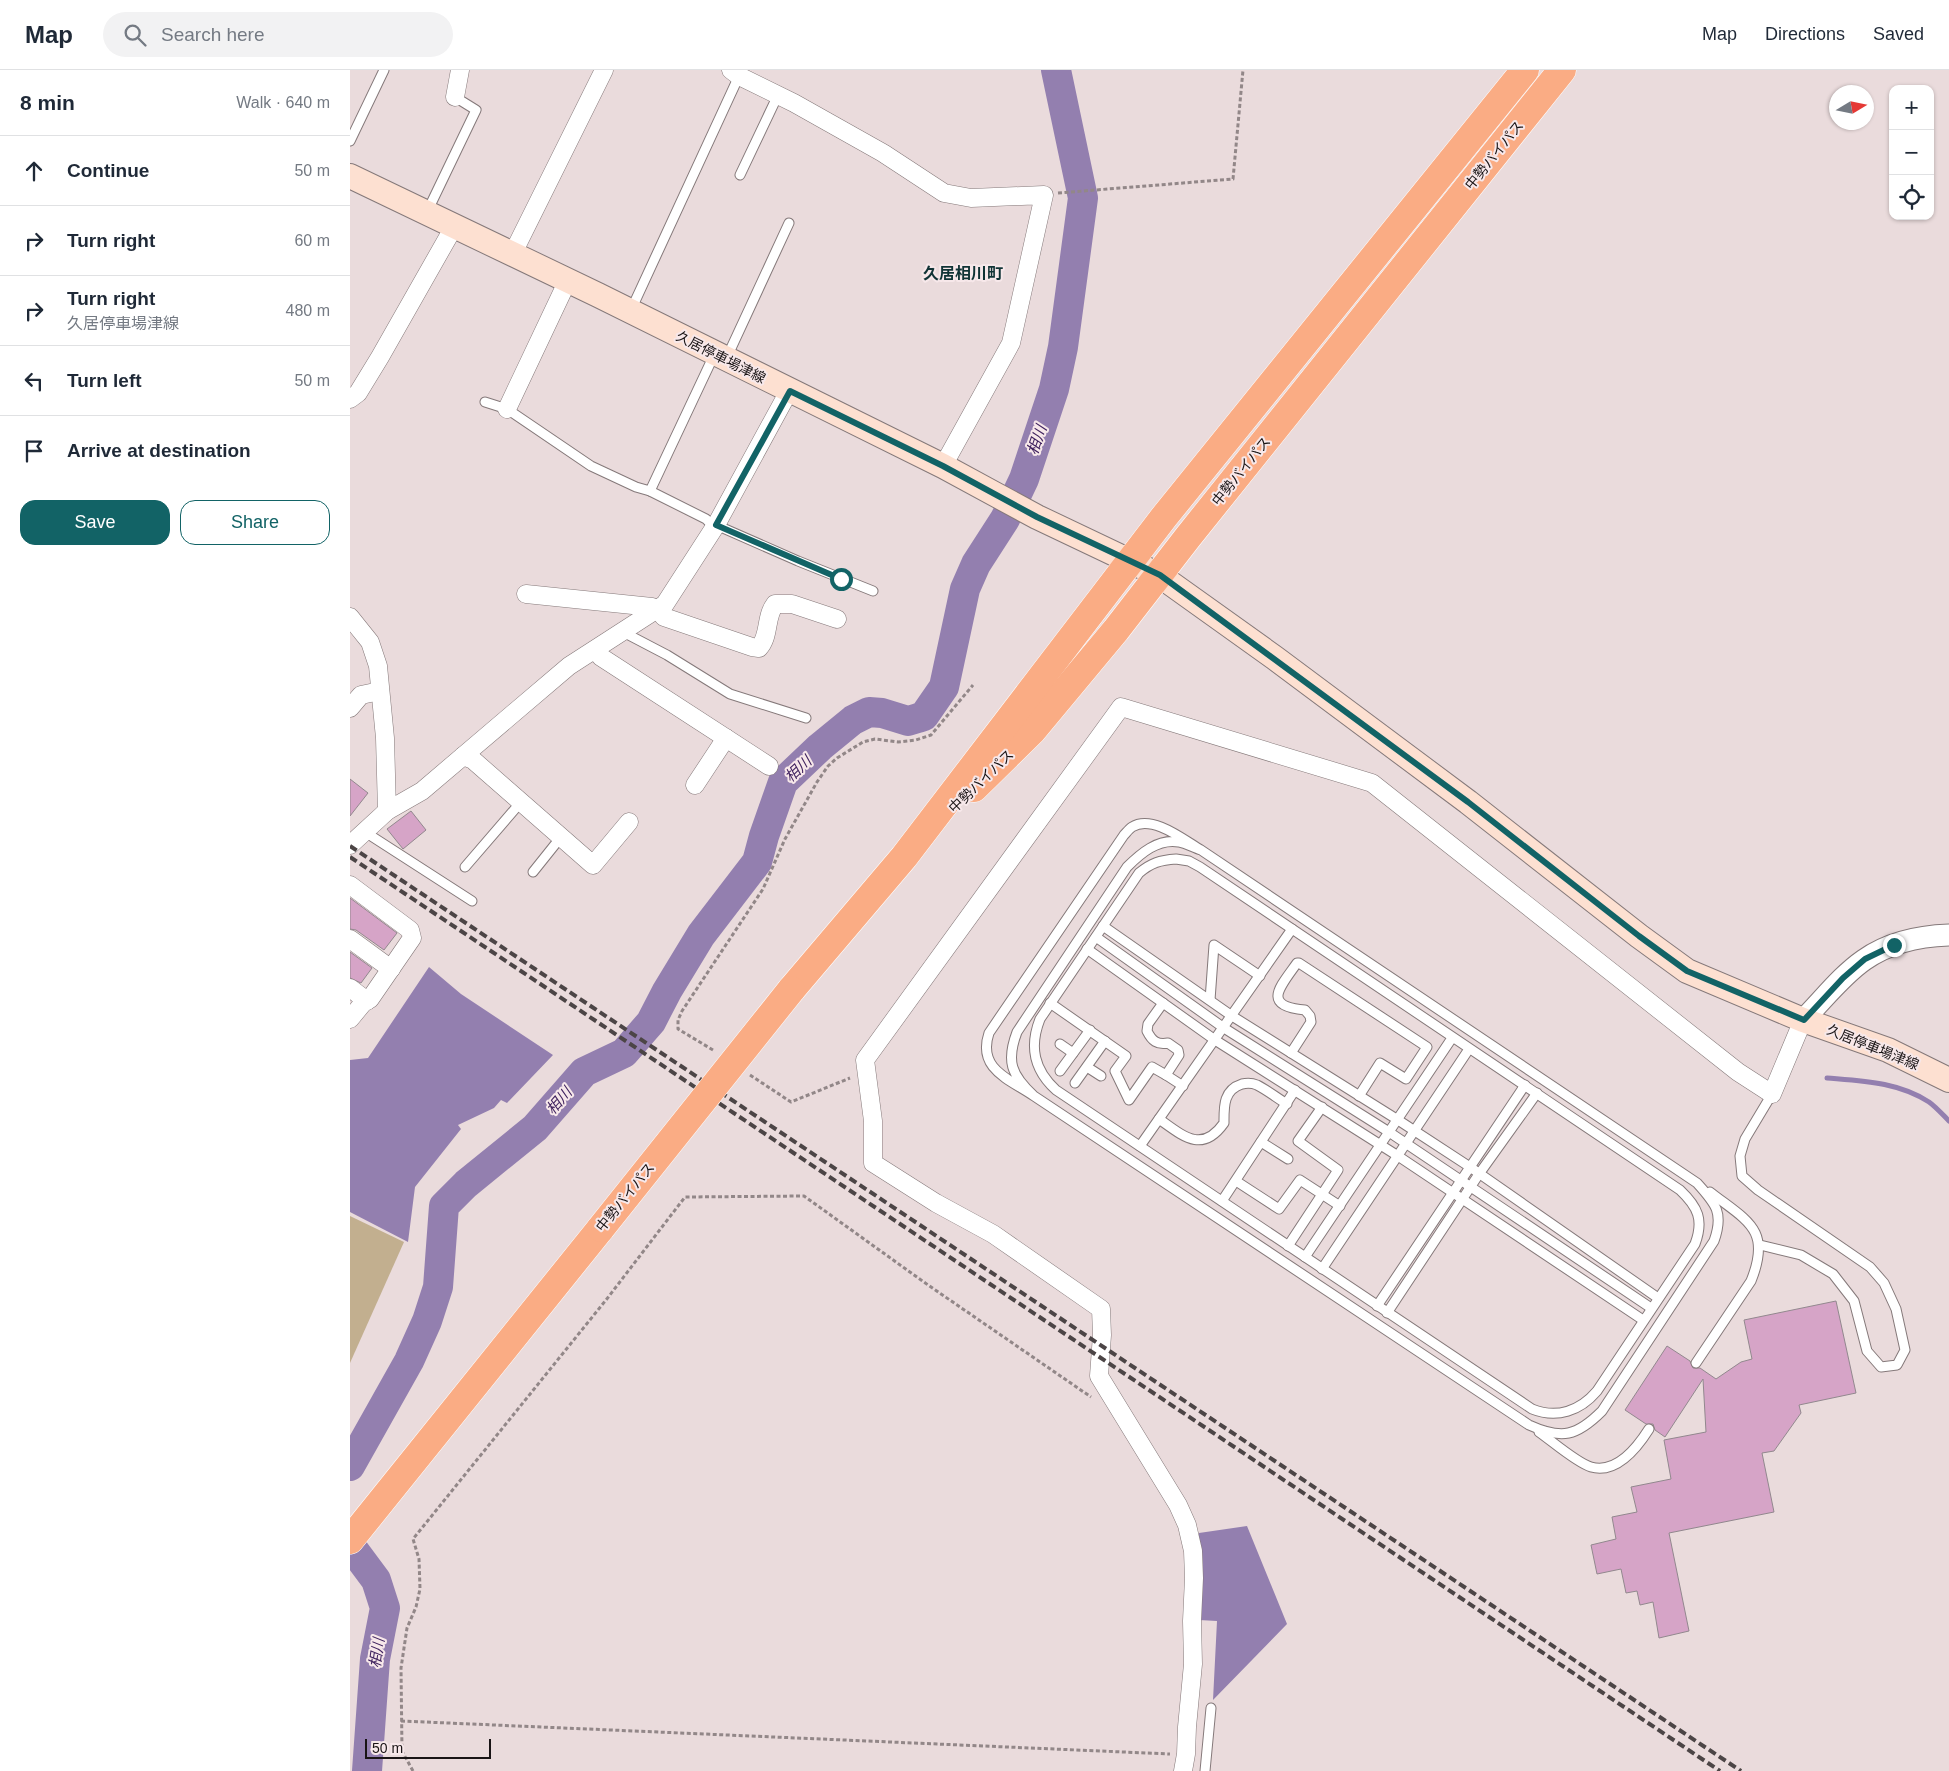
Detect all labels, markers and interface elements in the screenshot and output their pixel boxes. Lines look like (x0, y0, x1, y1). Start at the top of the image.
search box (103, 12, 453, 57)
text: Map (25, 21, 73, 48)
icon: search (121, 21, 149, 49)
text: Search here (161, 24, 265, 45)
text: Map (1702, 24, 1737, 44)
text: Directions (1765, 24, 1845, 44)
text: Saved (1873, 24, 1924, 44)
north arrow (1829, 85, 1874, 130)
map controls (1889, 85, 1934, 220)
button: + (1889, 85, 1934, 130)
text: 8 min (20, 91, 75, 114)
text: Walk · 640 m (236, 94, 330, 111)
street label: 中勢バイパス (1461, 117, 1527, 193)
button: − (1889, 130, 1934, 175)
icon: ahead (20, 157, 48, 185)
text: Continue (67, 160, 149, 181)
text: 50 m (294, 162, 330, 179)
button: locate (1889, 175, 1934, 220)
icon: right (20, 227, 48, 255)
text: Turn right (67, 230, 155, 251)
text: 60 m (294, 232, 330, 249)
district label: 久居相川町 (923, 265, 1003, 282)
text: Turn right (67, 288, 155, 309)
icon: right (20, 297, 48, 325)
text: 480 m (286, 302, 330, 319)
text: 久居停車場津線 (67, 315, 179, 332)
street label: 久居停車場津線 (674, 328, 768, 386)
icon: left (20, 367, 48, 395)
text: Turn left (67, 370, 142, 391)
text: 50 m (294, 372, 330, 389)
water label: 相川 (1024, 421, 1050, 457)
street label: 中勢バイパス (1208, 433, 1274, 509)
icon: arrive (20, 437, 48, 465)
text: Arrive at destination (67, 440, 251, 461)
button: Save (20, 500, 170, 545)
button: Share (180, 500, 330, 545)
route start (830, 568, 853, 591)
street label: 中勢バイパス (945, 746, 1017, 816)
water label: 相川 (781, 751, 816, 785)
route end (1883, 934, 1906, 957)
street label: 久居停車場津線 (1825, 1021, 1921, 1073)
water label: 相川 (542, 1082, 576, 1118)
street label: 中勢バイパス (592, 1159, 658, 1235)
water label: 相川 (366, 1635, 387, 1669)
scale bar (365, 1736, 491, 1759)
text: 50 m (372, 1740, 403, 1756)

